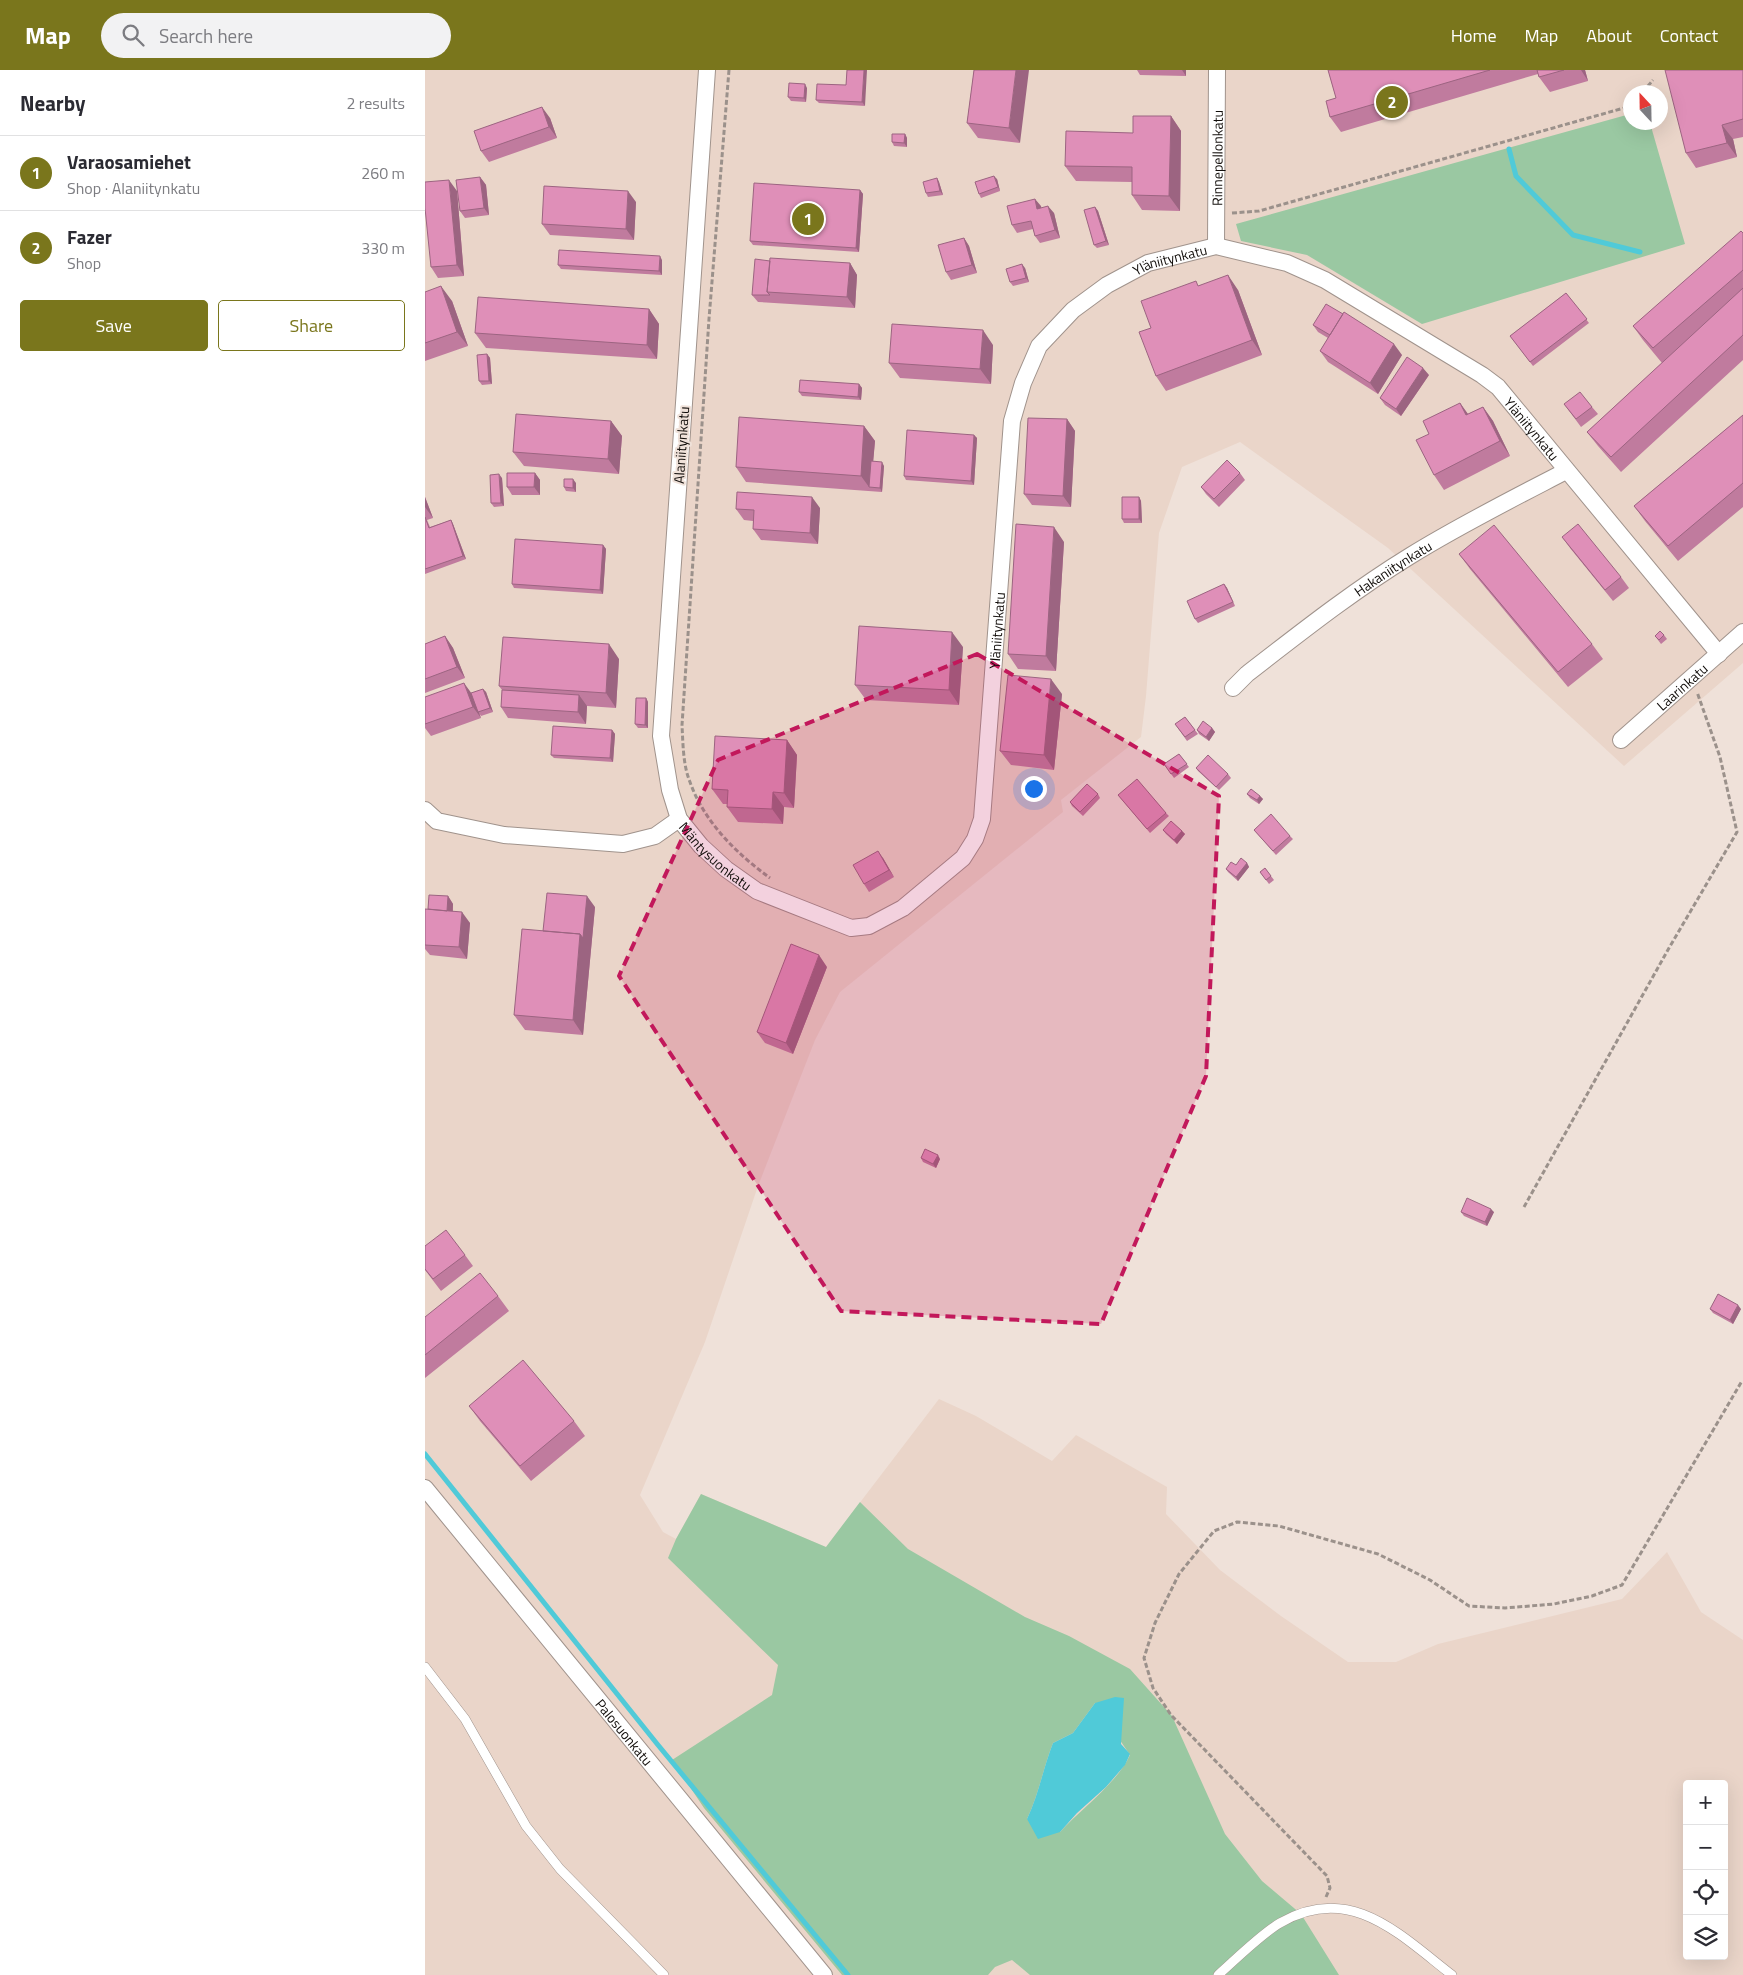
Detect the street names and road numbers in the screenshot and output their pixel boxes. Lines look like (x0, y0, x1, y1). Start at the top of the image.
street label: Rinnepellonkatu (1206, 110, 1227, 206)
street label: Yläniitynkatu (1128, 238, 1209, 280)
street label: Yläniitynkatu (1500, 392, 1565, 465)
street label: Alaniitynkatu (668, 406, 694, 484)
street label: Hakaniitynkatu (1349, 535, 1435, 601)
street label: Yläniitynkatu (983, 591, 1010, 669)
street label: Laarinkatu (1651, 658, 1712, 715)
street label: Mäntysuonkatu (675, 817, 756, 895)
street label: Palosuonkatu (591, 1694, 658, 1770)

